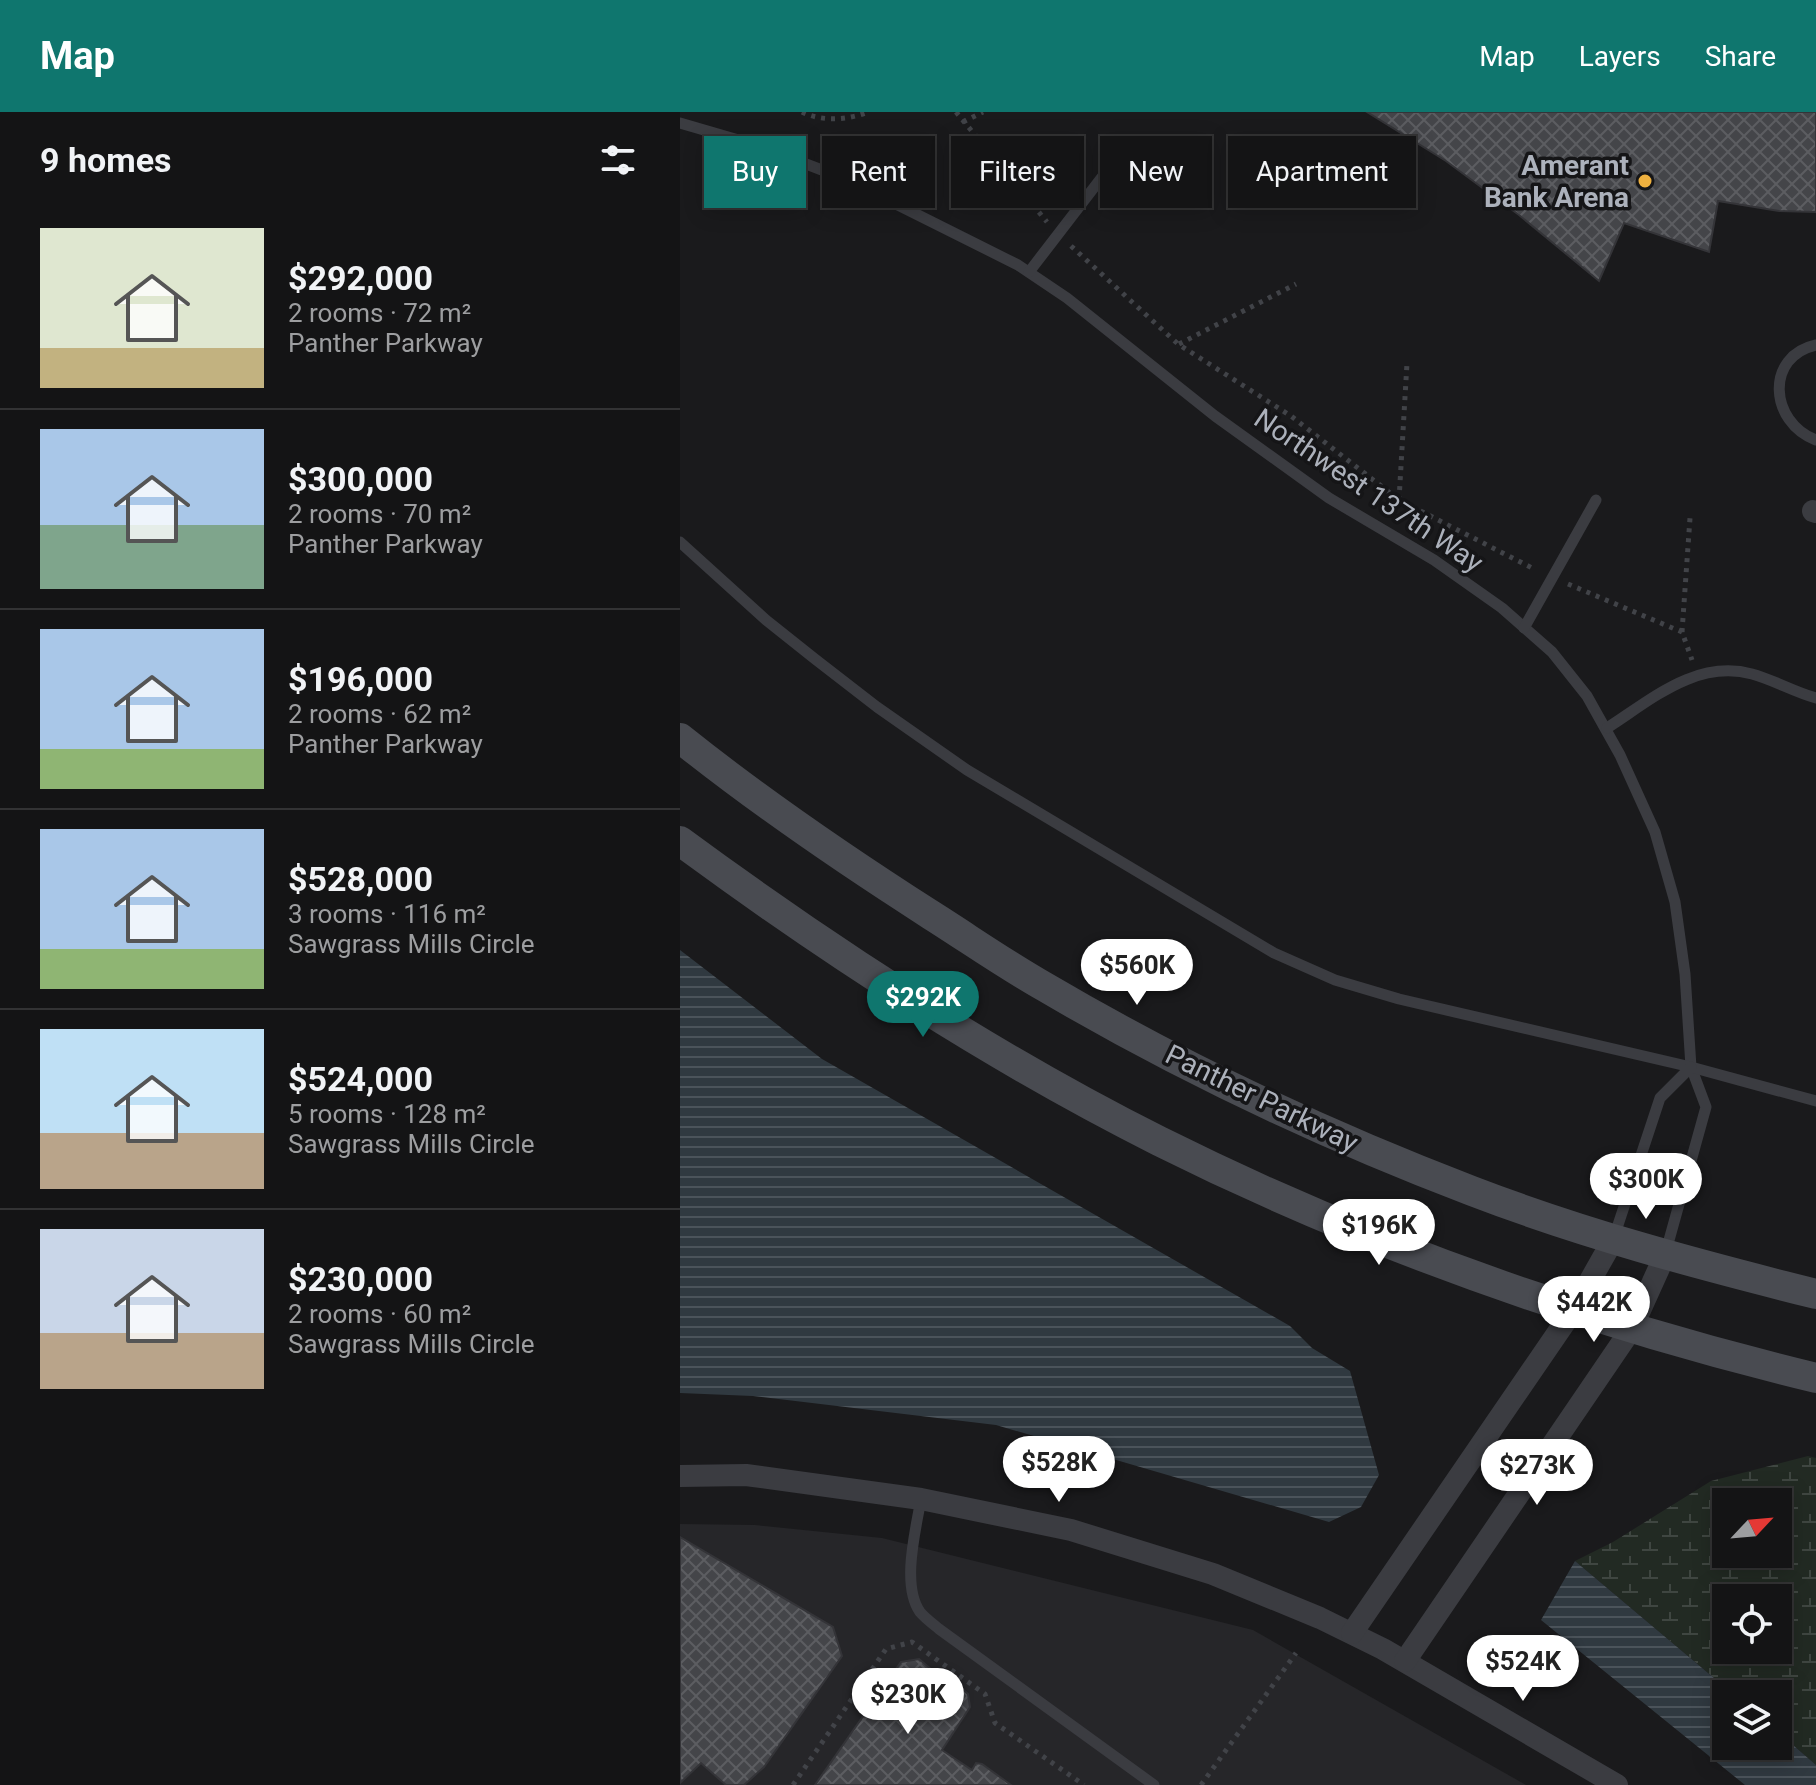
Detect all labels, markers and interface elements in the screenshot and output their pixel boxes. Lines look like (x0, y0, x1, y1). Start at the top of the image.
text: Map (40, 34, 115, 78)
text: Map (1479, 40, 1535, 73)
text: Layers (1579, 40, 1661, 73)
text: Share (1705, 40, 1776, 73)
chip: Buy (704, 136, 806, 208)
chip: Rent (822, 136, 935, 208)
chip: Filters (951, 136, 1084, 208)
chip: New (1100, 136, 1212, 208)
chip: Apartment (1228, 136, 1416, 208)
icon: filters (596, 138, 640, 182)
text: 9 homes (40, 140, 171, 180)
place label: Amerant Bank Arena (1484, 149, 1629, 214)
marker: Amerant Bank Arena (1636, 172, 1654, 190)
text: $292,000 (288, 258, 433, 298)
icon: home (104, 260, 200, 356)
text: 2 rooms · 72 m² (288, 298, 471, 328)
text: Panther Parkway (288, 328, 483, 358)
street label: Northwest 137th Way (1248, 402, 1489, 579)
text: $300,000 (288, 459, 433, 499)
icon: home (104, 461, 200, 557)
text: 2 rooms · 70 m² (288, 499, 471, 529)
text: Panther Parkway (288, 529, 483, 559)
text: $196,000 (288, 659, 433, 699)
icon: home (104, 661, 200, 757)
text: 2 rooms · 62 m² (288, 699, 471, 729)
text: Panther Parkway (288, 729, 483, 759)
text: $528,000 (288, 859, 433, 899)
icon: home (104, 861, 200, 957)
text: 3 rooms · 116 m² (288, 899, 486, 929)
text: Sawgrass Mills Circle (288, 929, 535, 959)
pin: $560K (1081, 939, 1193, 1007)
text: $560K (1099, 950, 1175, 980)
pin: $292K (867, 971, 979, 1039)
text: $292K (885, 982, 961, 1012)
street label: Panther Parkway (1160, 1038, 1363, 1159)
text: $524,000 (288, 1059, 433, 1099)
icon: home (104, 1061, 200, 1157)
text: 5 rooms · 128 m² (288, 1099, 486, 1129)
text: Sawgrass Mills Circle (288, 1129, 535, 1159)
pin: $300K (1590, 1153, 1702, 1221)
text: $300K (1608, 1164, 1684, 1194)
pin: $196K (1323, 1199, 1435, 1267)
text: $196K (1341, 1210, 1417, 1240)
text: $230,000 (288, 1259, 433, 1299)
icon: home (104, 1261, 200, 1357)
pin: $442K (1538, 1276, 1650, 1344)
text: $442K (1556, 1287, 1632, 1317)
text: 2 rooms · 60 m² (288, 1299, 471, 1329)
text: Sawgrass Mills Circle (288, 1329, 535, 1359)
pin: $528K (1003, 1436, 1115, 1504)
pin: $273K (1481, 1439, 1593, 1507)
text: $528K (1021, 1447, 1097, 1477)
text: $273K (1499, 1450, 1575, 1480)
north arrow (1712, 1488, 1792, 1568)
map controls (1712, 1488, 1792, 1760)
button: locate (1712, 1584, 1792, 1664)
pin: $524K (1467, 1635, 1579, 1703)
text: $524K (1485, 1646, 1561, 1676)
pin: $230K (852, 1668, 964, 1736)
text: $230K (870, 1679, 946, 1709)
button: layers (1712, 1680, 1792, 1760)

